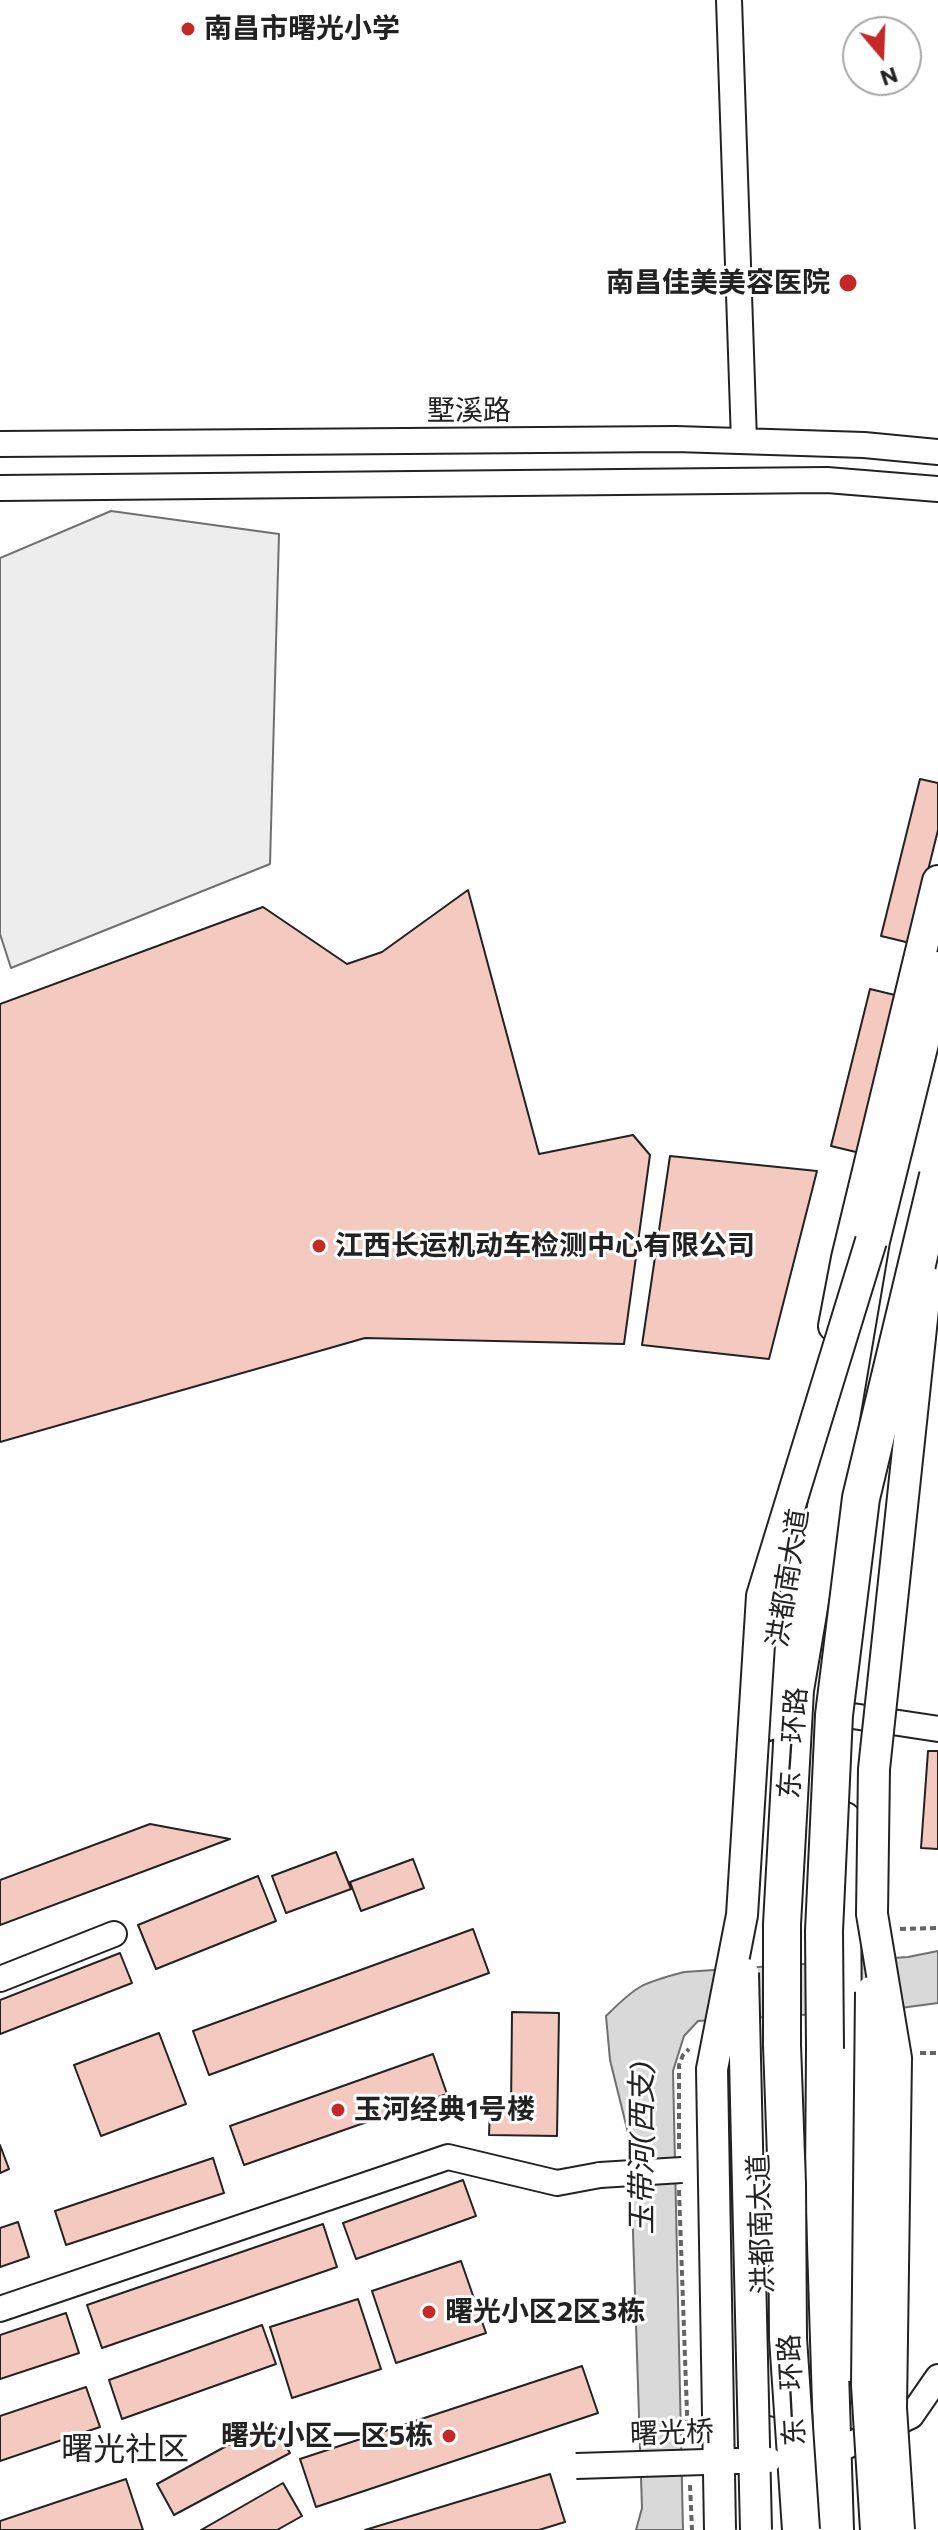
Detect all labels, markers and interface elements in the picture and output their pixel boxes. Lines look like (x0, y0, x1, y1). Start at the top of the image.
place label: 南昌市曙光小学 (204, 12, 400, 46)
north arrow (842, 16, 922, 96)
marker: 南昌市曙光小学 (179, 20, 197, 38)
text: N (877, 62, 902, 93)
place label: 南昌佳美美容医院 (606, 266, 830, 300)
marker: 南昌佳美美容医院 (837, 272, 859, 294)
street label: 墅溪路 (427, 394, 511, 428)
place label: 江西长运机动车检测中心有限公司 (335, 1229, 755, 1263)
marker: 江西长运机动车检测中心有限公司 (310, 1237, 328, 1255)
street label: 洪都南大道 (760, 1506, 816, 1650)
street label: 东一环路 (772, 1686, 814, 1800)
water label: 玉带河(西支) (624, 2061, 660, 2235)
place label: 玉河经典1号楼 (354, 2093, 535, 2127)
marker: 玉河经典1号楼 (329, 2101, 347, 2119)
street label: 洪都南大道 (742, 2153, 780, 2295)
place label: 曙光小区2区3栋 (445, 2295, 645, 2329)
marker: 曙光小区2区3栋 (420, 2303, 438, 2321)
street label: 东一环路 (772, 2333, 812, 2447)
street label: 曙光桥 (629, 2415, 715, 2451)
place label: 曙光小区一区5栋 (221, 2419, 433, 2453)
marker: 曙光小区一区5栋 (440, 2427, 458, 2445)
district label: 曙光社区 (61, 2430, 189, 2468)

